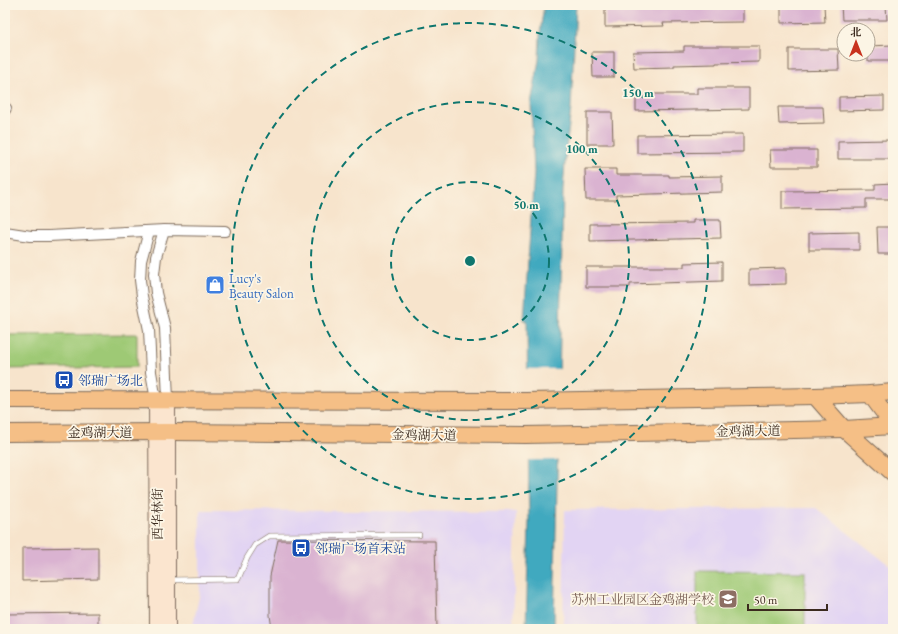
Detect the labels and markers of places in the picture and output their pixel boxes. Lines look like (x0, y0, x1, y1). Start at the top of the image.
centre of rings (463, 254, 477, 268)
place label: Lucy's Beauty Salon (229, 270, 294, 302)
shop icon: Lucy's Beauty Salon (204, 274, 226, 296)
bus stop icon: 邻瑞广场北 (53, 369, 75, 391)
place label: 邻瑞广场北 (78, 372, 143, 389)
bus stop icon: 邻瑞广场首末站 (290, 537, 312, 559)
place label: 邻瑞广场首末站 (315, 540, 406, 557)
school or university icon: 苏州工业园区金鸡湖学校 (717, 588, 739, 610)
place label: 苏州工业园区金鸡湖学校 (571, 591, 714, 608)

